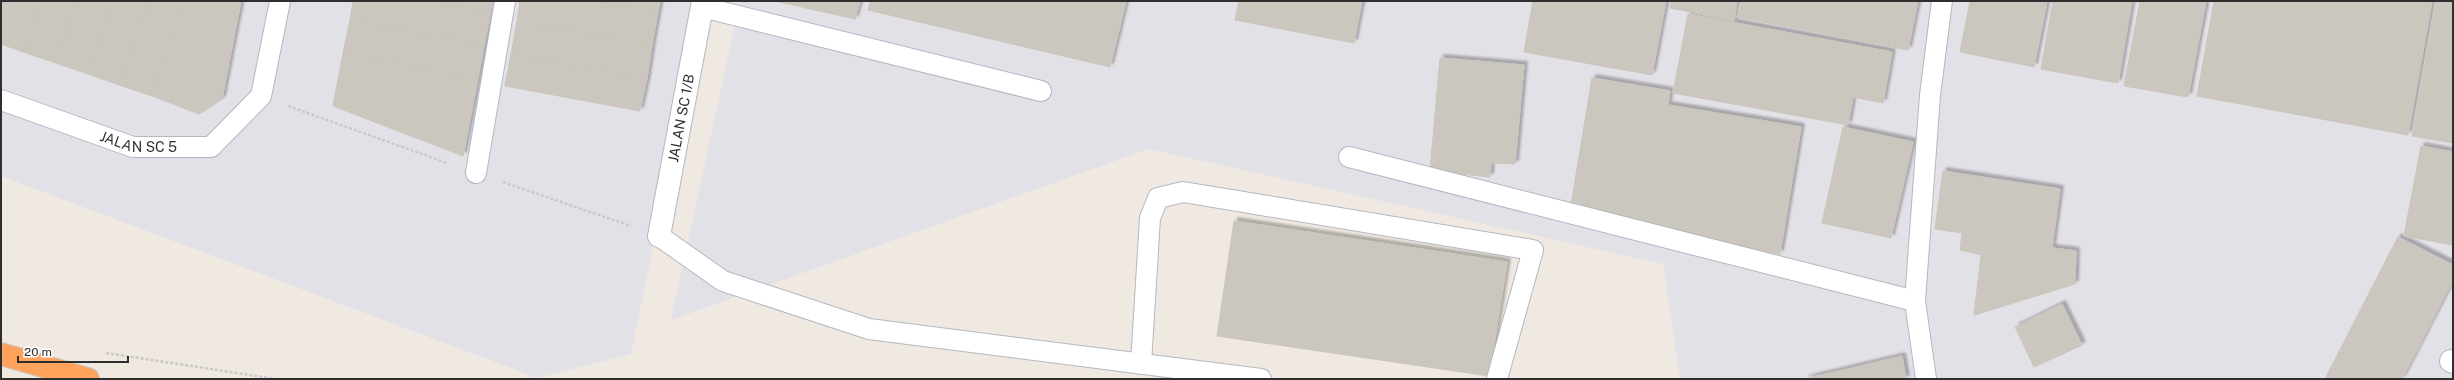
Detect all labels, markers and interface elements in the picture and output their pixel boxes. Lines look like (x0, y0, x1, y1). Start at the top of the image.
street label: JALAN SC 1/B (665, 73, 697, 163)
street label: JALAN SC 5 (98, 128, 177, 155)
scale bar (18, 338, 128, 364)
text: 20 m (24, 345, 52, 359)

